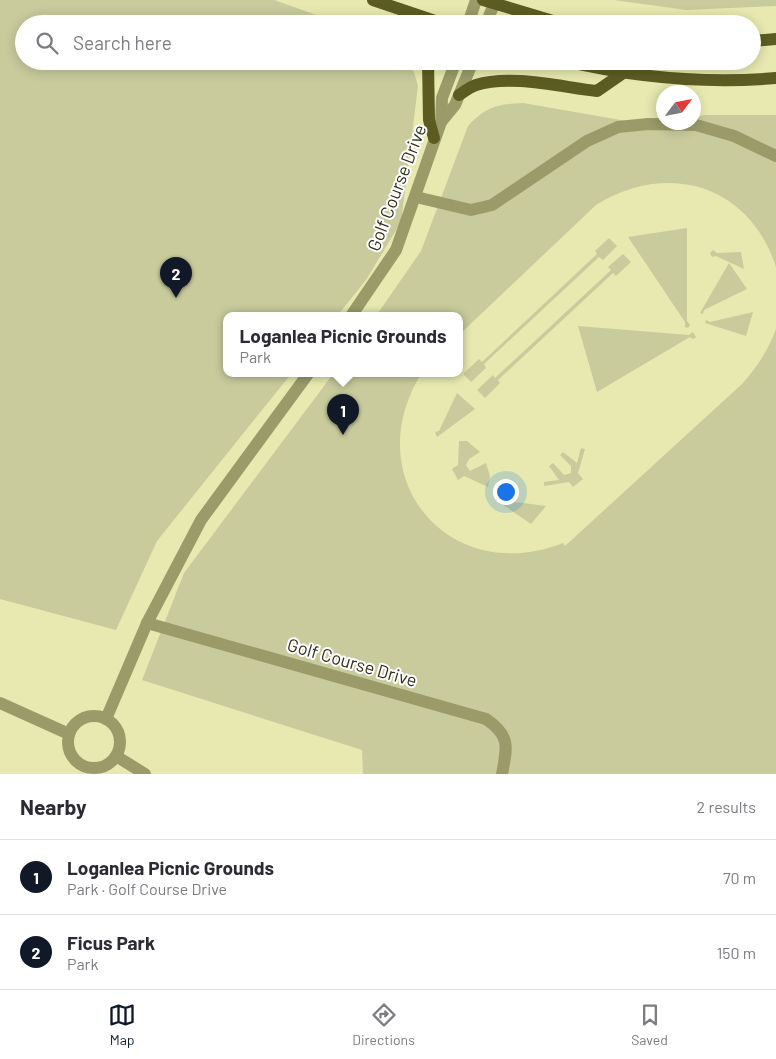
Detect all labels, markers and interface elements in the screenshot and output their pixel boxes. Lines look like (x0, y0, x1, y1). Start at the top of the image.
search box (15, 15, 761, 70)
icon: search (33, 29, 61, 57)
text: Search here (73, 31, 172, 54)
north arrow (656, 85, 701, 130)
street label: Golf Course Drive (362, 121, 430, 254)
pin: 2 (160, 257, 192, 298)
popup (223, 312, 463, 377)
text: Loganlea Picnic Grounds (239, 324, 447, 347)
text: Park (239, 347, 271, 366)
pin: 1 (327, 394, 359, 435)
your location (493, 479, 519, 505)
street label: Golf Course Drive (285, 633, 420, 691)
text: Nearby (20, 794, 86, 819)
text: 2 results (697, 797, 756, 816)
text: Loganlea Picnic Grounds (67, 856, 274, 879)
text: 1 (33, 868, 39, 887)
text: 70 m (723, 868, 756, 887)
text: Park · Golf Course Drive (67, 879, 227, 898)
text: Ficus Park (67, 931, 155, 954)
text: 2 (32, 943, 40, 962)
text: 150 m (717, 943, 756, 962)
text: Park (67, 954, 98, 973)
tab: Map (108, 1001, 136, 1048)
tab: Directions (352, 1001, 415, 1048)
tab: Saved (631, 1001, 668, 1048)

